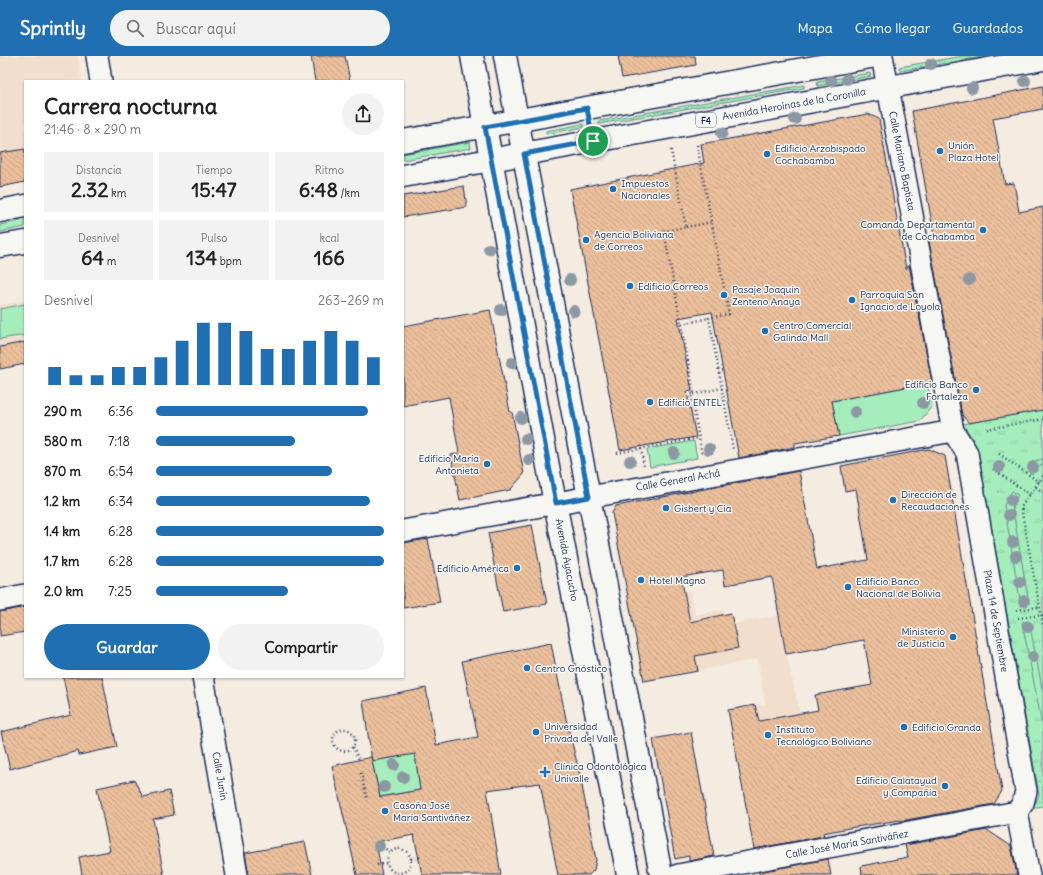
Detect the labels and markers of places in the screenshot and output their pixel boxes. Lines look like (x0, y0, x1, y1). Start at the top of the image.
pin (576, 124, 610, 158)
place label: Unión Plaza Hotel (948, 139, 998, 164)
place label: Edificio Arzobispado Cochabamba (775, 142, 866, 167)
marker: Unión Plaza Hotel (935, 146, 945, 156)
marker: Edificio Arzobispado Cochabamba (762, 149, 772, 159)
place label: Impuestos Nacionales (621, 177, 671, 202)
marker: Impuestos Nacionales (608, 184, 618, 194)
place label: Comando Departamental de Cochabamba (861, 218, 975, 243)
marker: Comando Departamental de Cochabamba (978, 225, 988, 235)
place label: Agencia Boliviana de Correos (594, 228, 674, 253)
marker: Agencia Boliviana de Correos (581, 235, 591, 245)
place label: Edificio Correos (638, 280, 709, 293)
marker: Edificio Correos (625, 281, 635, 291)
place label: Pasaje Joaquín Zenteno Anaya (732, 283, 800, 308)
place label: Parroquia San Ignacio de Loyola (860, 288, 941, 313)
marker: Pasaje Joaquín Zenteno Anaya (719, 290, 729, 300)
marker: Parroquia San Ignacio de Loyola (847, 295, 857, 305)
place label: Centro Comercial Galindo Mall (773, 319, 851, 344)
marker: Centro Comercial Galindo Mall (760, 326, 770, 336)
place label: Edificio Banco Fortaleza (905, 378, 968, 403)
marker: Edificio Banco Fortaleza (971, 385, 981, 395)
place label: Edificio ENTEL (658, 396, 723, 409)
marker: Edificio ENTEL (645, 397, 655, 407)
place label: Edificio María Antonieta (419, 452, 479, 477)
marker: Edificio María Antonieta (482, 459, 492, 469)
place label: Dirección de Recaudaciones (901, 488, 970, 513)
marker: Dirección de Recaudaciones (888, 495, 898, 505)
place label: Gisbert y Cia (674, 502, 732, 515)
marker: Gisbert y Cia (661, 503, 671, 513)
place label: Edificio América (437, 562, 509, 575)
marker: Edificio América (512, 563, 522, 573)
place label: Hotel Magno (649, 574, 706, 587)
marker: Hotel Magno (636, 575, 646, 585)
place label: Edificio Banco Nacional de Bolivia (856, 575, 941, 600)
marker: Edificio Banco Nacional de Bolivia (843, 582, 853, 592)
place label: Ministerio de Justicia (897, 625, 945, 650)
marker: Ministerio de Justicia (948, 632, 958, 642)
place label: Centro Gnóstico (535, 662, 608, 675)
marker: Centro Gnóstico (522, 663, 532, 673)
place label: Universidad Privada del Valle (544, 720, 618, 745)
place label: Edificio Granda (912, 721, 981, 734)
marker: Edificio Granda (899, 722, 909, 732)
place label: Instituto Tecnológico Boliviano (776, 723, 872, 748)
marker: Universidad Privada del Valle (531, 727, 541, 737)
marker: Instituto Tecnológico Boliviano (763, 730, 773, 740)
place label: Clínica Odontológica Univalle (554, 760, 647, 785)
marker: Clínica Odontológica Univalle (539, 766, 551, 778)
place label: Edificio Calatayud y Compañía (856, 774, 937, 799)
marker: Edificio Calatayud y Compañía (940, 781, 950, 791)
place label: Casoña José María Santiváñez (393, 799, 470, 824)
marker: Casoña José María Santiváñez (380, 806, 390, 816)

